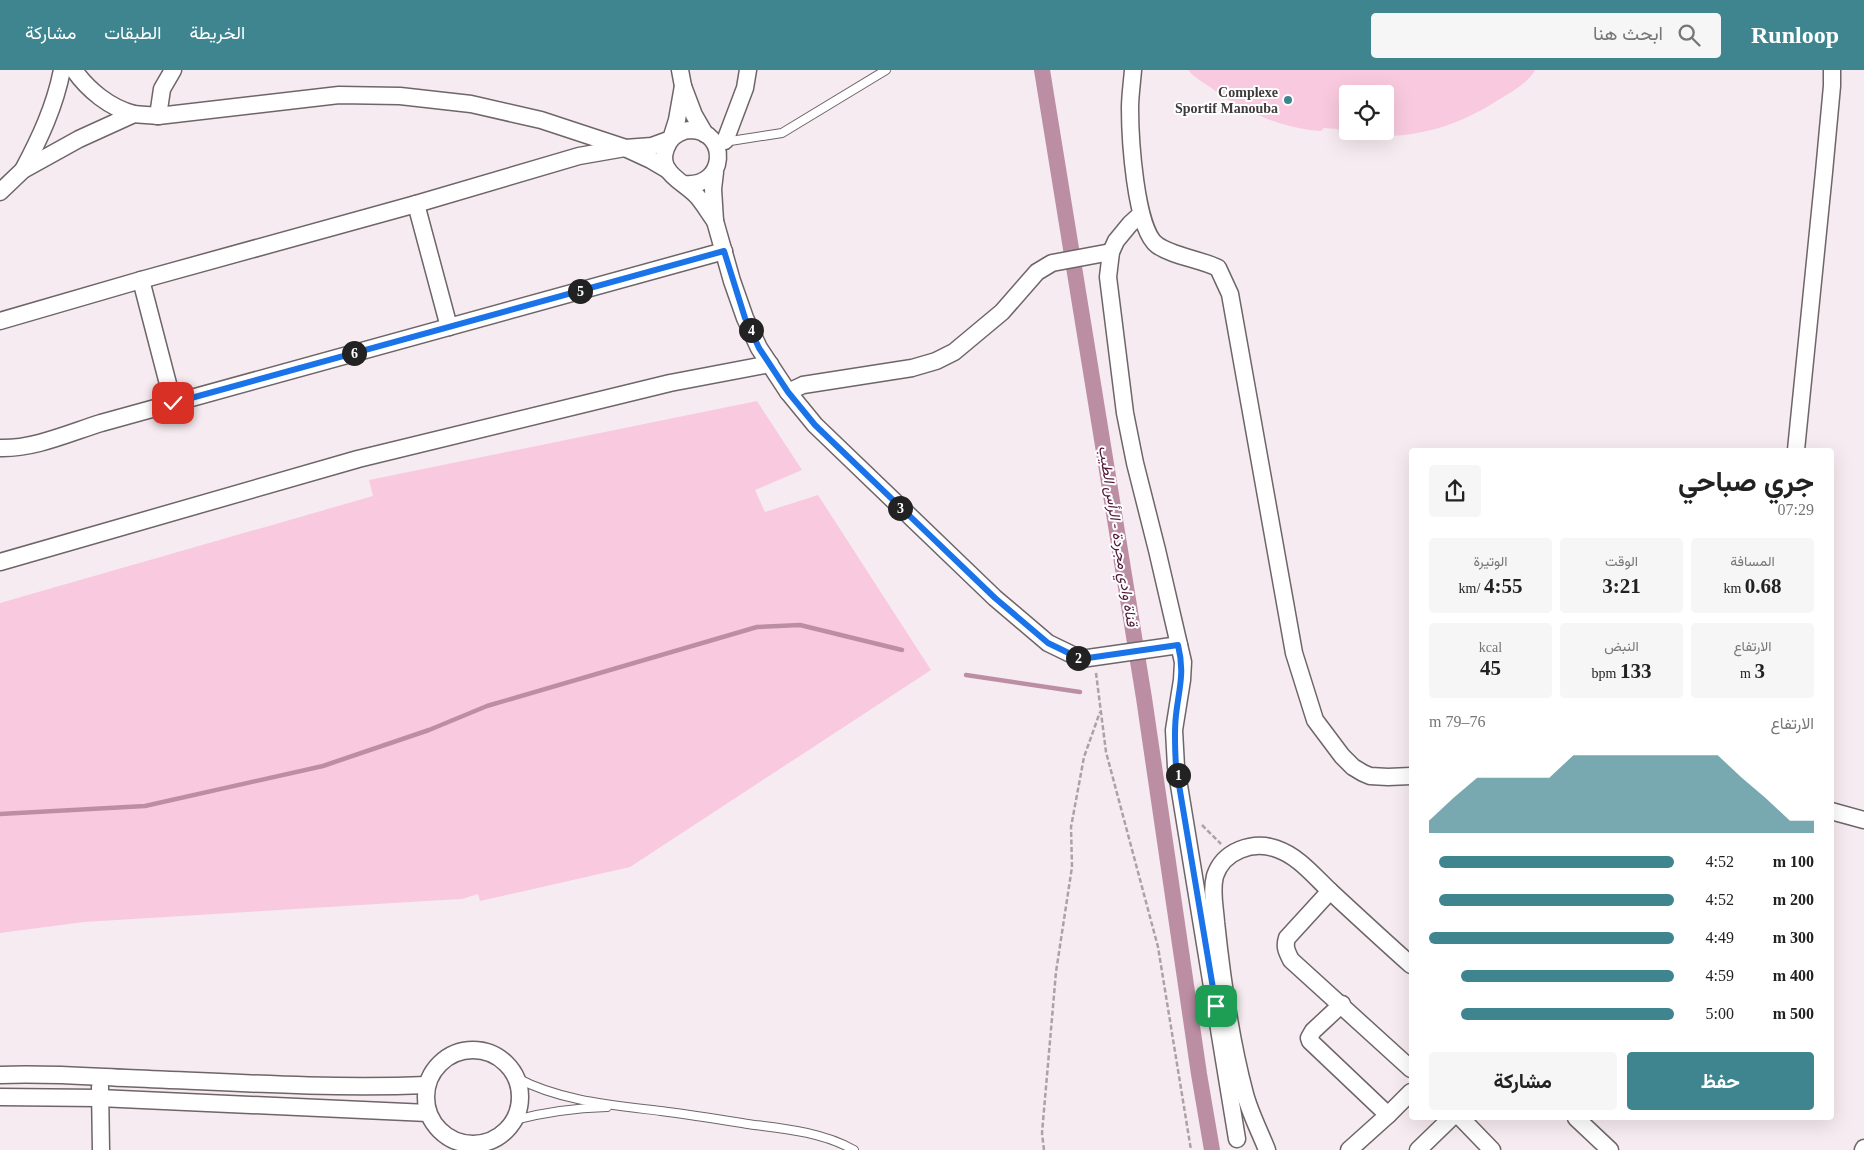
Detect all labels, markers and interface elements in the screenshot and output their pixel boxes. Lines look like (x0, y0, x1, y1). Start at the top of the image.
search box (1371, 13, 1721, 58)
icon: search (1675, 21, 1703, 49)
text: Runloop (1751, 22, 1839, 48)
text: مشاركة (25, 23, 76, 43)
text: الطبقات (104, 23, 161, 43)
text: الخريطة (189, 23, 245, 43)
text: ابحث هنا (1593, 23, 1663, 44)
place label: Complexe Sportif Manouba (1175, 85, 1278, 116)
map controls (1339, 85, 1394, 140)
button: locate (1339, 85, 1394, 140)
marker: Complexe Sportif Manouba (1282, 94, 1294, 106)
pin: 5 (568, 278, 592, 304)
text: 5 (577, 284, 584, 299)
pin: 4 (738, 318, 764, 342)
text: 4 (748, 323, 755, 338)
pin: 6 (342, 340, 366, 366)
text: 6 (351, 346, 358, 361)
pin (152, 382, 194, 424)
icon: check (159, 389, 187, 417)
water label: قناة وادي مجردة - الرأس الطيب (1092, 444, 1141, 629)
button: share (1429, 465, 1481, 517)
text: جري صباحي (1678, 466, 1814, 497)
pin: 3 (888, 496, 912, 520)
text: 3 (897, 501, 904, 516)
text: 07:29 (1778, 501, 1814, 518)
text: الوتيرة (1473, 554, 1508, 569)
text: الوقت (1605, 554, 1638, 569)
text: المسافة (1730, 554, 1775, 569)
text: 4:55 (1484, 574, 1522, 598)
text: 3:21 (1602, 574, 1641, 598)
text: 0.68 (1745, 574, 1782, 598)
text: /km (1459, 581, 1484, 596)
text: km (1723, 581, 1745, 596)
text: النبض (1604, 639, 1639, 654)
text: الارتفاع (1734, 639, 1772, 654)
text: kcal (1479, 640, 1502, 655)
pin: 2 (1066, 646, 1090, 670)
text: 2 (1075, 651, 1082, 666)
text: 45 (1480, 656, 1501, 680)
text: 133 (1620, 659, 1651, 683)
text: 3 (1754, 659, 1765, 683)
text: bpm (1592, 666, 1620, 681)
text: m (1740, 666, 1754, 681)
text: 76–79 m (1429, 713, 1485, 730)
text: الارتفاع (1771, 715, 1814, 732)
pin: 1 (1166, 762, 1190, 788)
text: 1 (1175, 768, 1182, 783)
text: 4:52 (1706, 853, 1734, 870)
text: 100 m (1773, 853, 1814, 870)
text: 4:52 (1706, 891, 1734, 908)
text: 200 m (1773, 891, 1814, 908)
text: 4:49 (1706, 929, 1734, 946)
text: 300 m (1773, 929, 1814, 946)
text: 4:59 (1706, 967, 1734, 984)
text: 400 m (1773, 967, 1814, 984)
pin (1195, 985, 1237, 1027)
icon: arrive (1202, 992, 1230, 1020)
text: 5:00 (1706, 1005, 1734, 1022)
text: 500 m (1773, 1005, 1814, 1022)
button: مشاركة (1429, 1052, 1617, 1110)
button: حفظ (1627, 1052, 1814, 1110)

